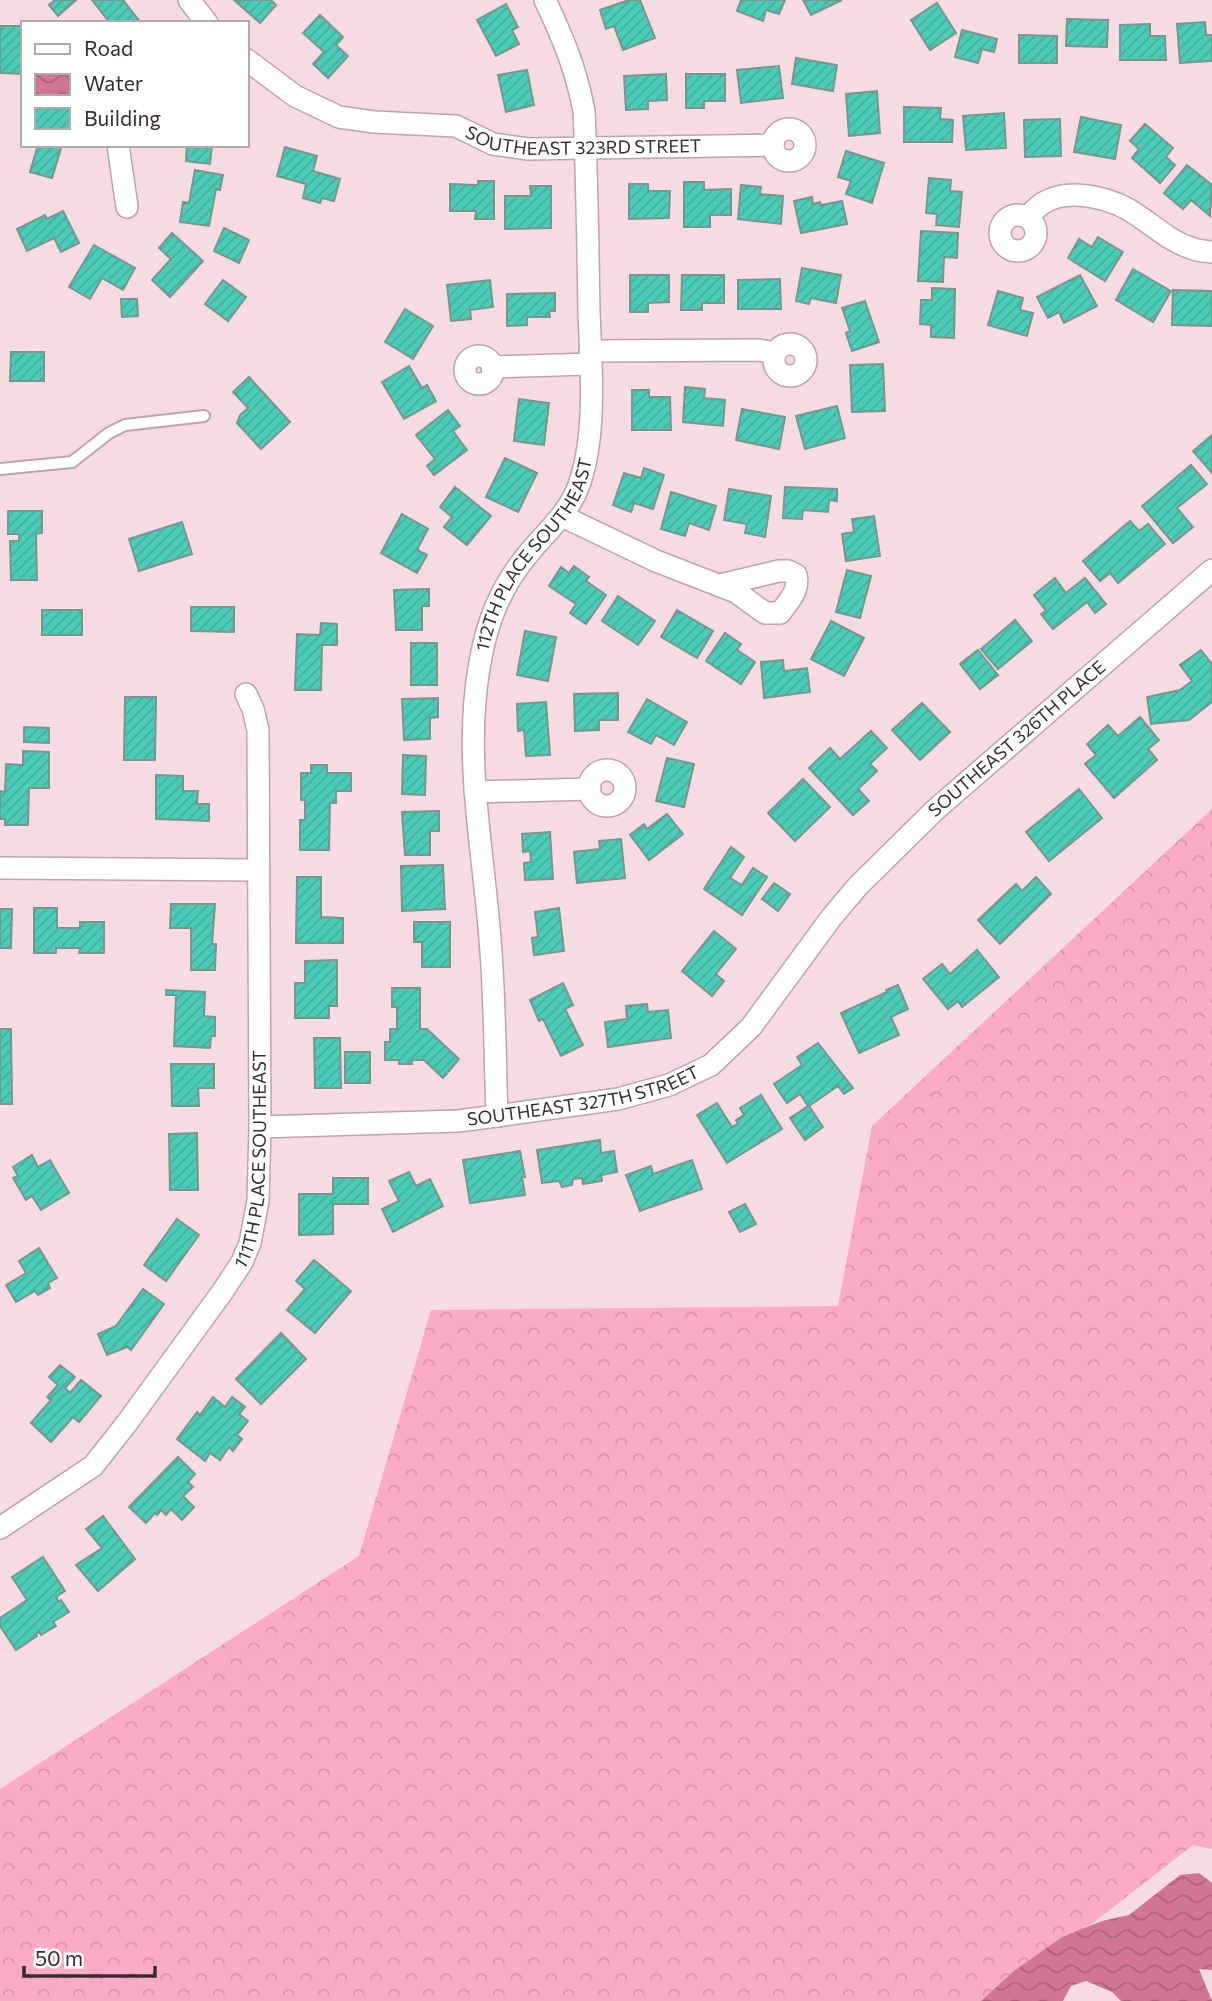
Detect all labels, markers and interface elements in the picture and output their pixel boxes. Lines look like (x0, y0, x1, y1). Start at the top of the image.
legend (21, 21, 248, 147)
text: Road (84, 35, 133, 60)
text: Water (84, 70, 143, 95)
text: Building (84, 105, 161, 130)
street label: SOUTHEAST 323RD STREET (462, 120, 701, 159)
street label: 112TH PLACE SOUTHEAST (470, 456, 596, 653)
street label: SOUTHEAST 326TH PLACE (923, 655, 1110, 821)
street label: 111TH PLACE SOUTHEAST (229, 1050, 270, 1272)
street label: SOUTHEAST 327TH STREET (466, 1060, 702, 1130)
scale bar (24, 1934, 156, 1978)
text: 50 m (35, 1945, 83, 1970)

